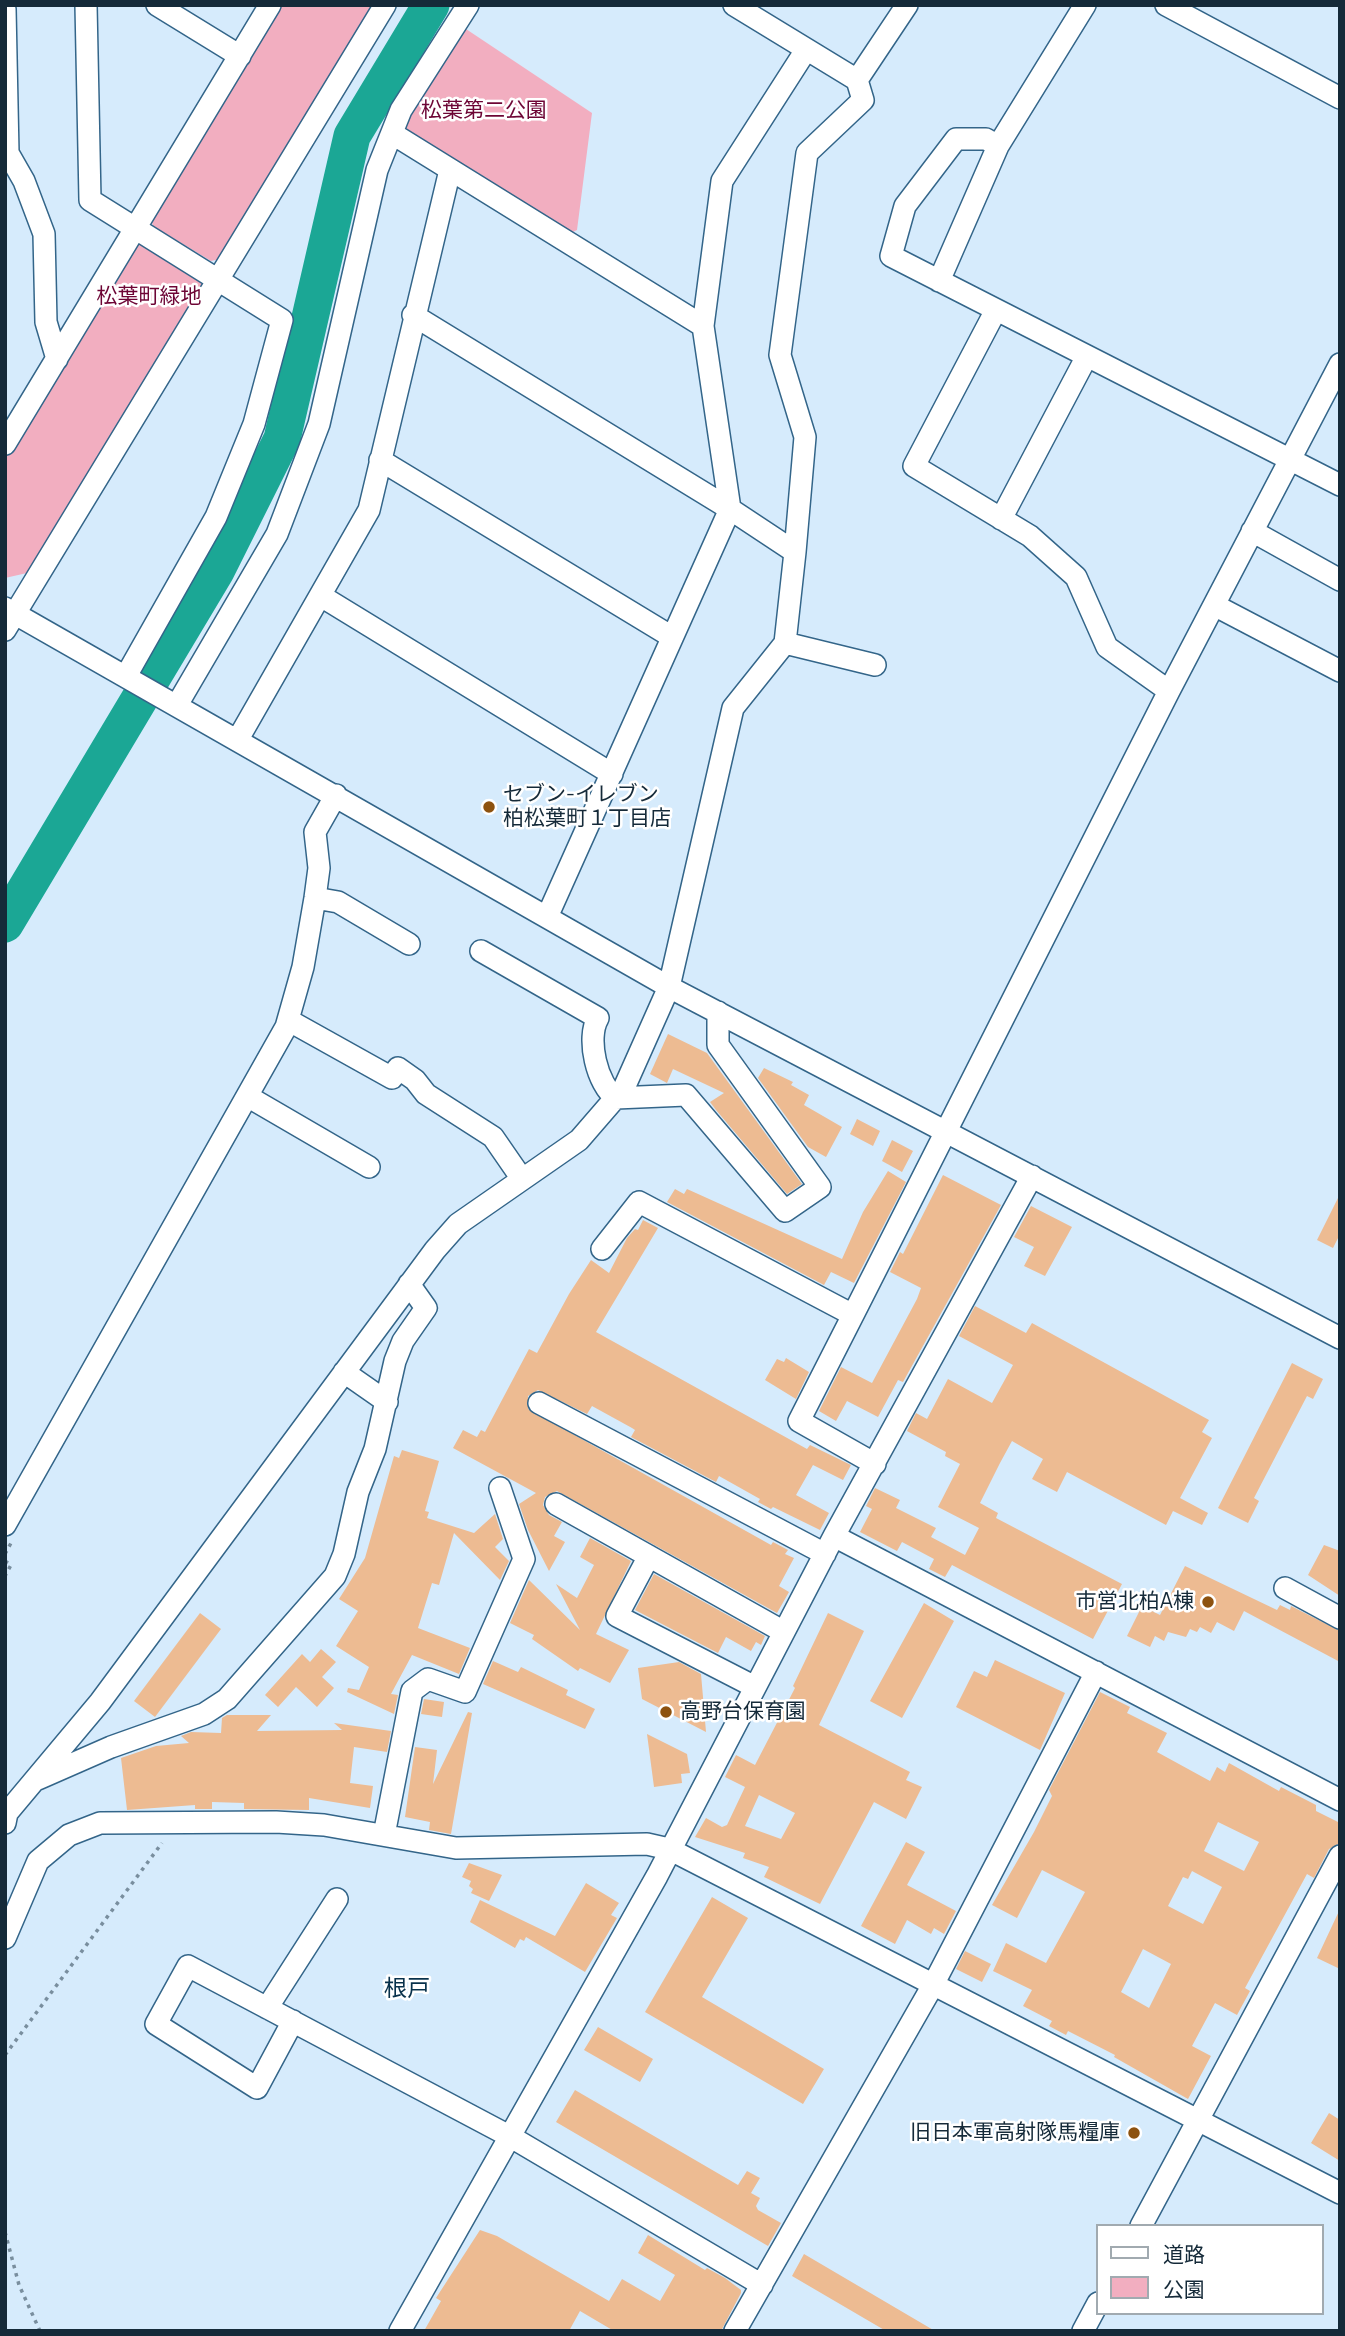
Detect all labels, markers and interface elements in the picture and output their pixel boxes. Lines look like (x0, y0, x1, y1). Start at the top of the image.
park label: 松葉第二公園 (421, 98, 547, 124)
park label: 松葉町緑地 (97, 284, 201, 310)
place label: セブン-イレブン 柏松葉町１丁目店 (503, 782, 671, 832)
marker: セブン-イレブン 柏松葉町１丁目店 (481, 799, 497, 815)
place label: 市営北柏A棟 (1076, 1589, 1194, 1615)
marker: 市営北柏A棟 (1200, 1594, 1216, 1610)
place label: 高野台保育園 (680, 1699, 806, 1725)
marker: 高野台保育園 (658, 1704, 674, 1720)
district label: 根戸 (384, 1976, 430, 2004)
place label: 旧日本軍高射隊馬糧庫 (910, 2120, 1120, 2146)
marker: 旧日本軍高射隊馬糧庫 (1126, 2125, 1142, 2141)
legend (1096, 2224, 1324, 2315)
text: 道路 (1163, 2240, 1205, 2268)
text: 公園 (1163, 2275, 1205, 2303)

